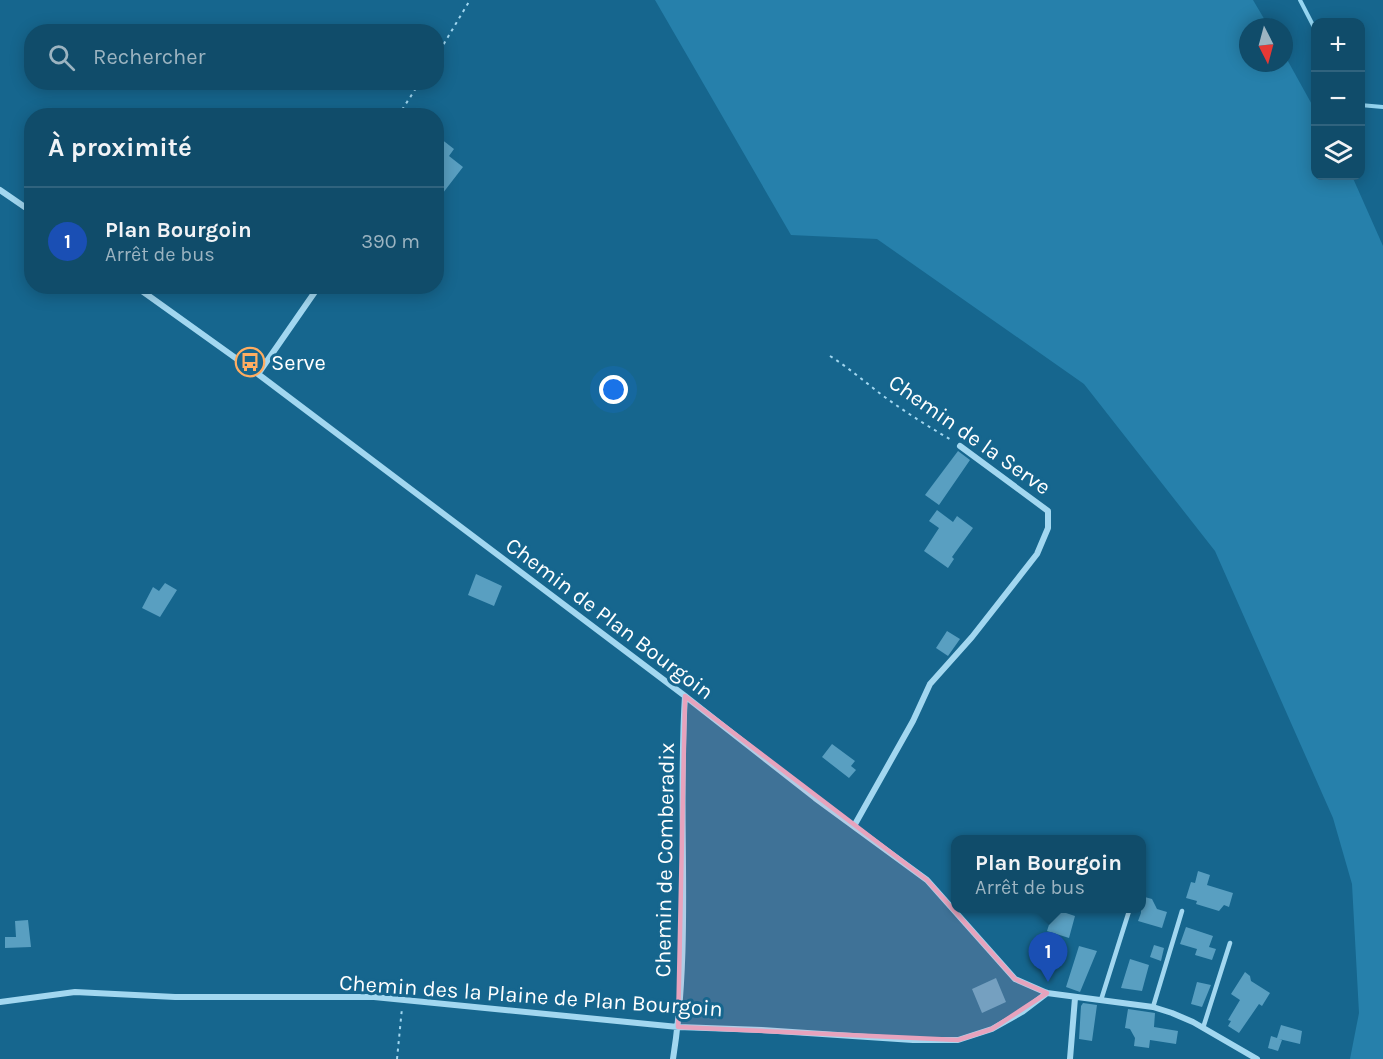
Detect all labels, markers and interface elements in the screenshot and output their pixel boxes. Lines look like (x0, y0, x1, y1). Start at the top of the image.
north arrow (1239, 18, 1293, 72)
map controls (1311, 18, 1365, 180)
button: + (1311, 18, 1365, 72)
search box (24, 24, 444, 90)
icon: search (45, 41, 78, 74)
text: Rechercher (93, 44, 206, 70)
button: − (1311, 72, 1365, 126)
button: layers (1311, 126, 1365, 180)
text: À proximité (48, 132, 192, 163)
text: Plan Bourgoin (105, 217, 252, 243)
text: 1 (64, 230, 71, 253)
text: 390 m (361, 230, 420, 253)
text: Arrêt de bus (105, 243, 215, 266)
bus stop icon: Serve (234, 346, 266, 378)
place label: Serve (271, 350, 326, 376)
street label: Chemin de la Serve (883, 369, 1055, 500)
your location (599, 375, 628, 404)
street label: Chemin de Plan Bourgoin (501, 532, 718, 705)
street label: Chemin de Comberadix (650, 743, 680, 978)
popup (951, 835, 1146, 913)
text: Plan Bourgoin (975, 850, 1122, 876)
text: Arrêt de bus (975, 876, 1085, 899)
pin: 1 (1028, 932, 1068, 982)
street label: Chemin des la Plaine de Plan Bourgoin (338, 970, 724, 1022)

